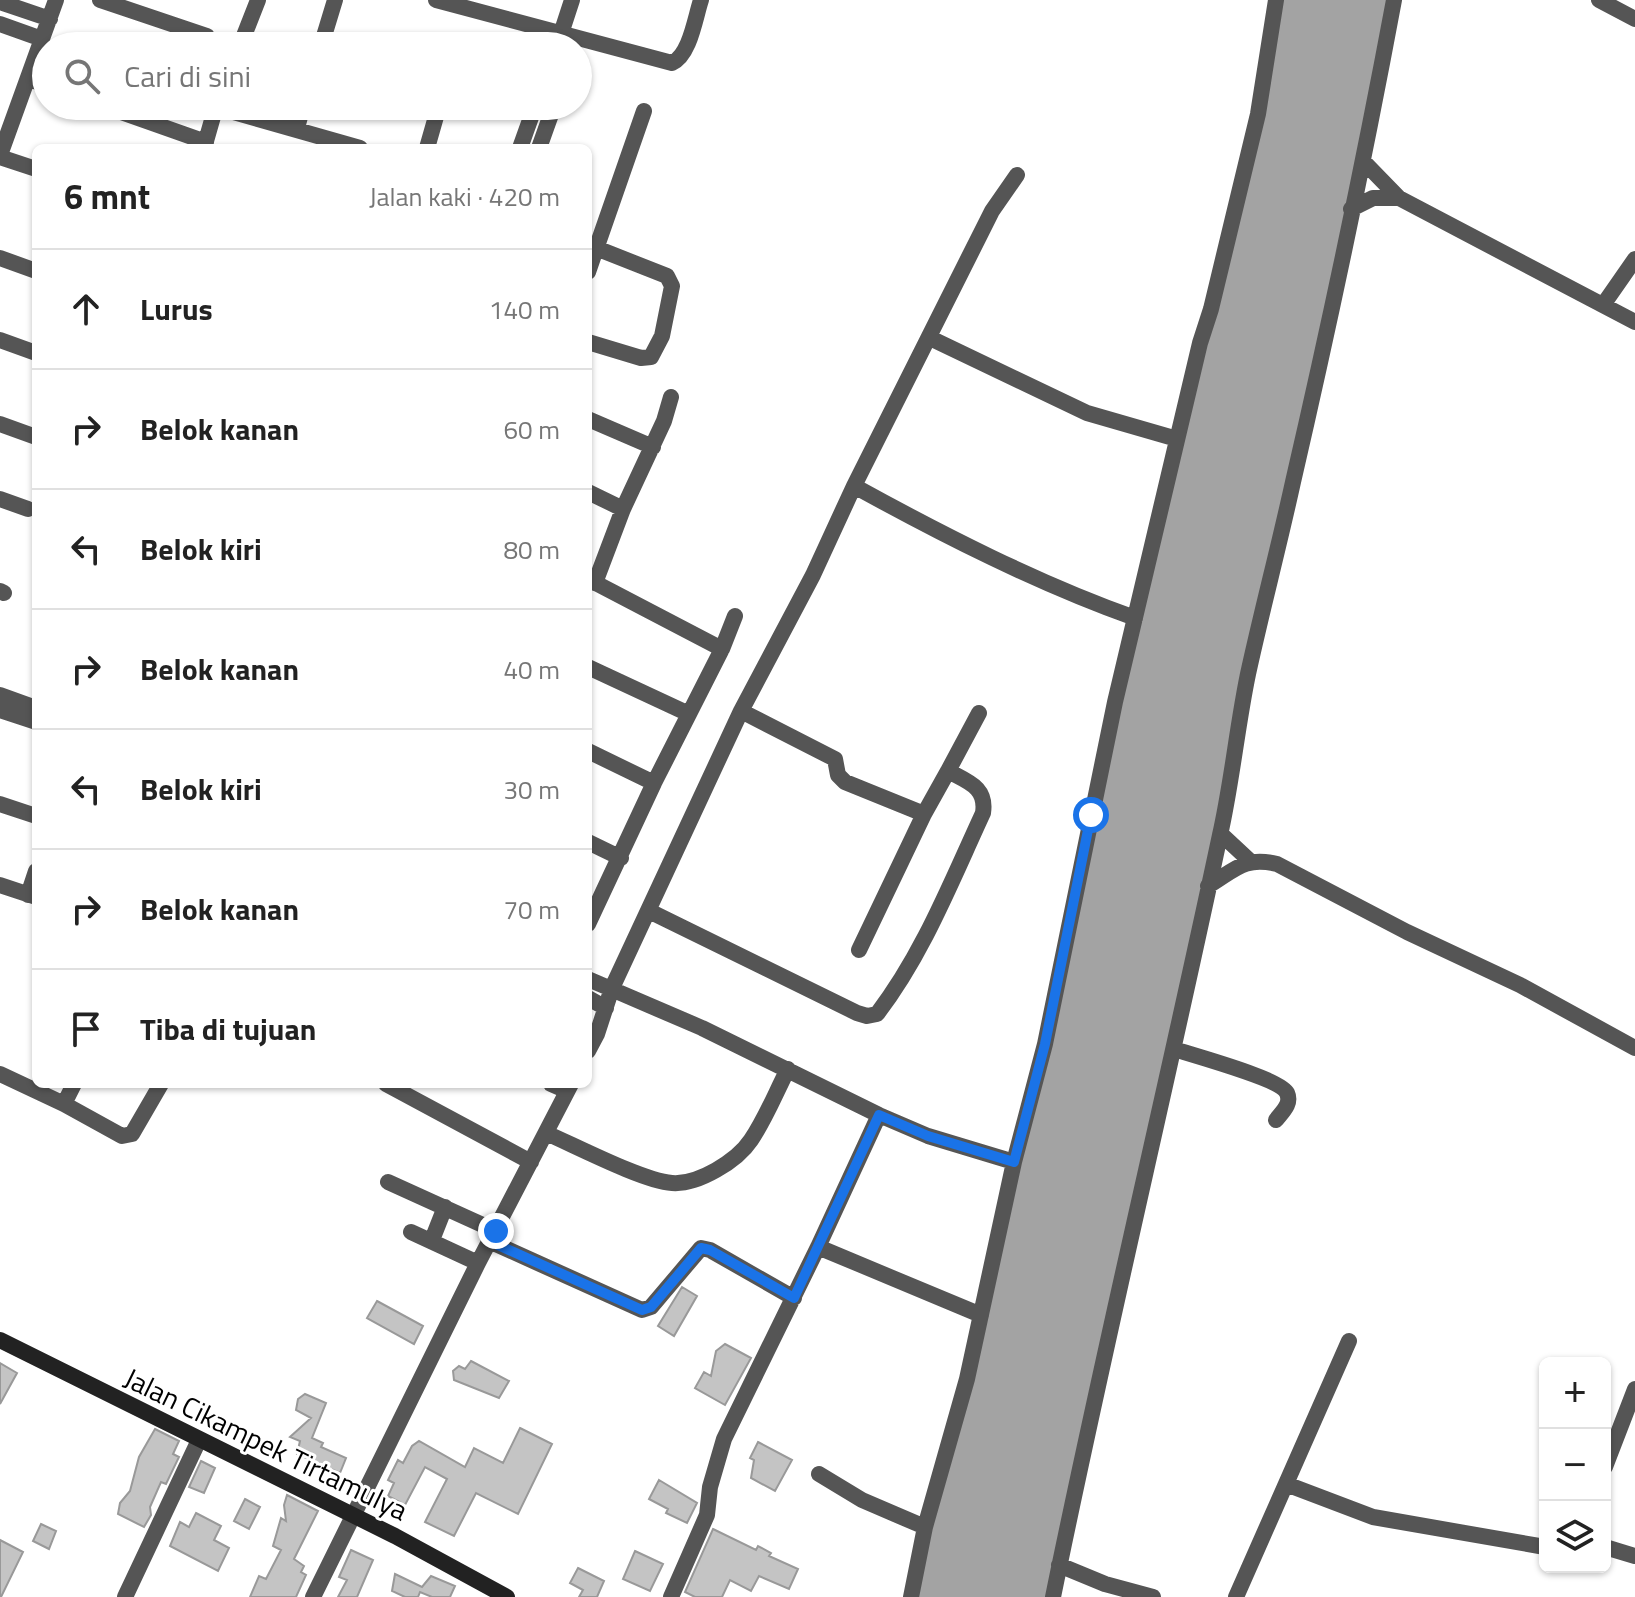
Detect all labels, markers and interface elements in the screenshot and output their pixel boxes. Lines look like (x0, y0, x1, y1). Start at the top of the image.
search box (32, 32, 592, 120)
text: Cari di sini (124, 53, 251, 99)
icon: search (60, 54, 104, 98)
text: 6 mnt (64, 170, 150, 222)
text: Jalan kaki · 420 m (369, 177, 560, 216)
text: Lurus (140, 286, 213, 332)
icon: ahead (64, 287, 108, 331)
text: 140 m (489, 290, 560, 329)
text: Belok kanan (140, 406, 299, 452)
icon: right (64, 407, 108, 451)
text: 60 m (503, 410, 560, 449)
text: Belok kiri (140, 526, 262, 572)
icon: left (64, 527, 108, 571)
text: 80 m (503, 530, 560, 569)
text: Belok kanan (140, 646, 299, 692)
icon: right (64, 647, 108, 691)
text: 40 m (503, 650, 560, 689)
text: Belok kiri (140, 766, 262, 812)
icon: left (64, 767, 108, 811)
text: 30 m (503, 770, 560, 809)
route start (1073, 797, 1109, 833)
text: Belok kanan (140, 886, 299, 932)
icon: right (64, 887, 108, 931)
text: 70 m (503, 890, 560, 929)
text: Tiba di tujuan (140, 1006, 316, 1052)
icon: arrive (64, 1007, 108, 1051)
route end (478, 1213, 514, 1249)
street label: Jalan Cikampek Tirtamulya (117, 1356, 415, 1531)
map controls (1539, 1357, 1611, 1573)
button: + (1539, 1357, 1611, 1429)
button: − (1539, 1429, 1611, 1501)
button: layers (1539, 1501, 1611, 1573)

